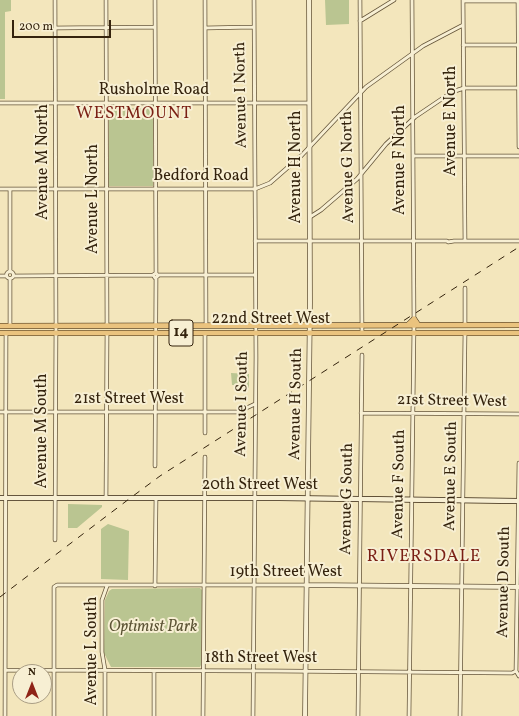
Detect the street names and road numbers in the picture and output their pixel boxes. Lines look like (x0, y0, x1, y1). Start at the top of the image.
street label: Avenue I North (231, 42, 253, 148)
street label: Avenue E North (442, 66, 462, 176)
street label: Rusholme Road (99, 81, 209, 101)
street label: Avenue M North (34, 104, 54, 220)
street label: Avenue F North (391, 105, 411, 215)
street label: Avenue H North (287, 110, 307, 224)
street label: Avenue G North (338, 111, 360, 223)
street label: Avenue L North (84, 144, 104, 254)
street label: Bedford Road (153, 167, 249, 187)
street label: 22nd Street West (212, 310, 330, 330)
road number: 14 (169, 320, 193, 346)
street label: Avenue H South (286, 348, 308, 460)
street label: Avenue I South (232, 351, 254, 457)
street label: Avenue M South (33, 373, 53, 489)
street label: 21st Street West (74, 390, 184, 410)
street label: 21st Street West (397, 391, 507, 413)
street label: Avenue E South (441, 421, 463, 531)
street label: Avenue F South (389, 429, 411, 539)
street label: Avenue G South (337, 443, 359, 555)
street label: 20th Street West (202, 476, 318, 496)
street label: Avenue D South (494, 526, 516, 638)
street label: 19th Street West (230, 563, 342, 583)
street label: Avenue L South (83, 596, 103, 706)
street label: 18th Street West (205, 649, 317, 669)

